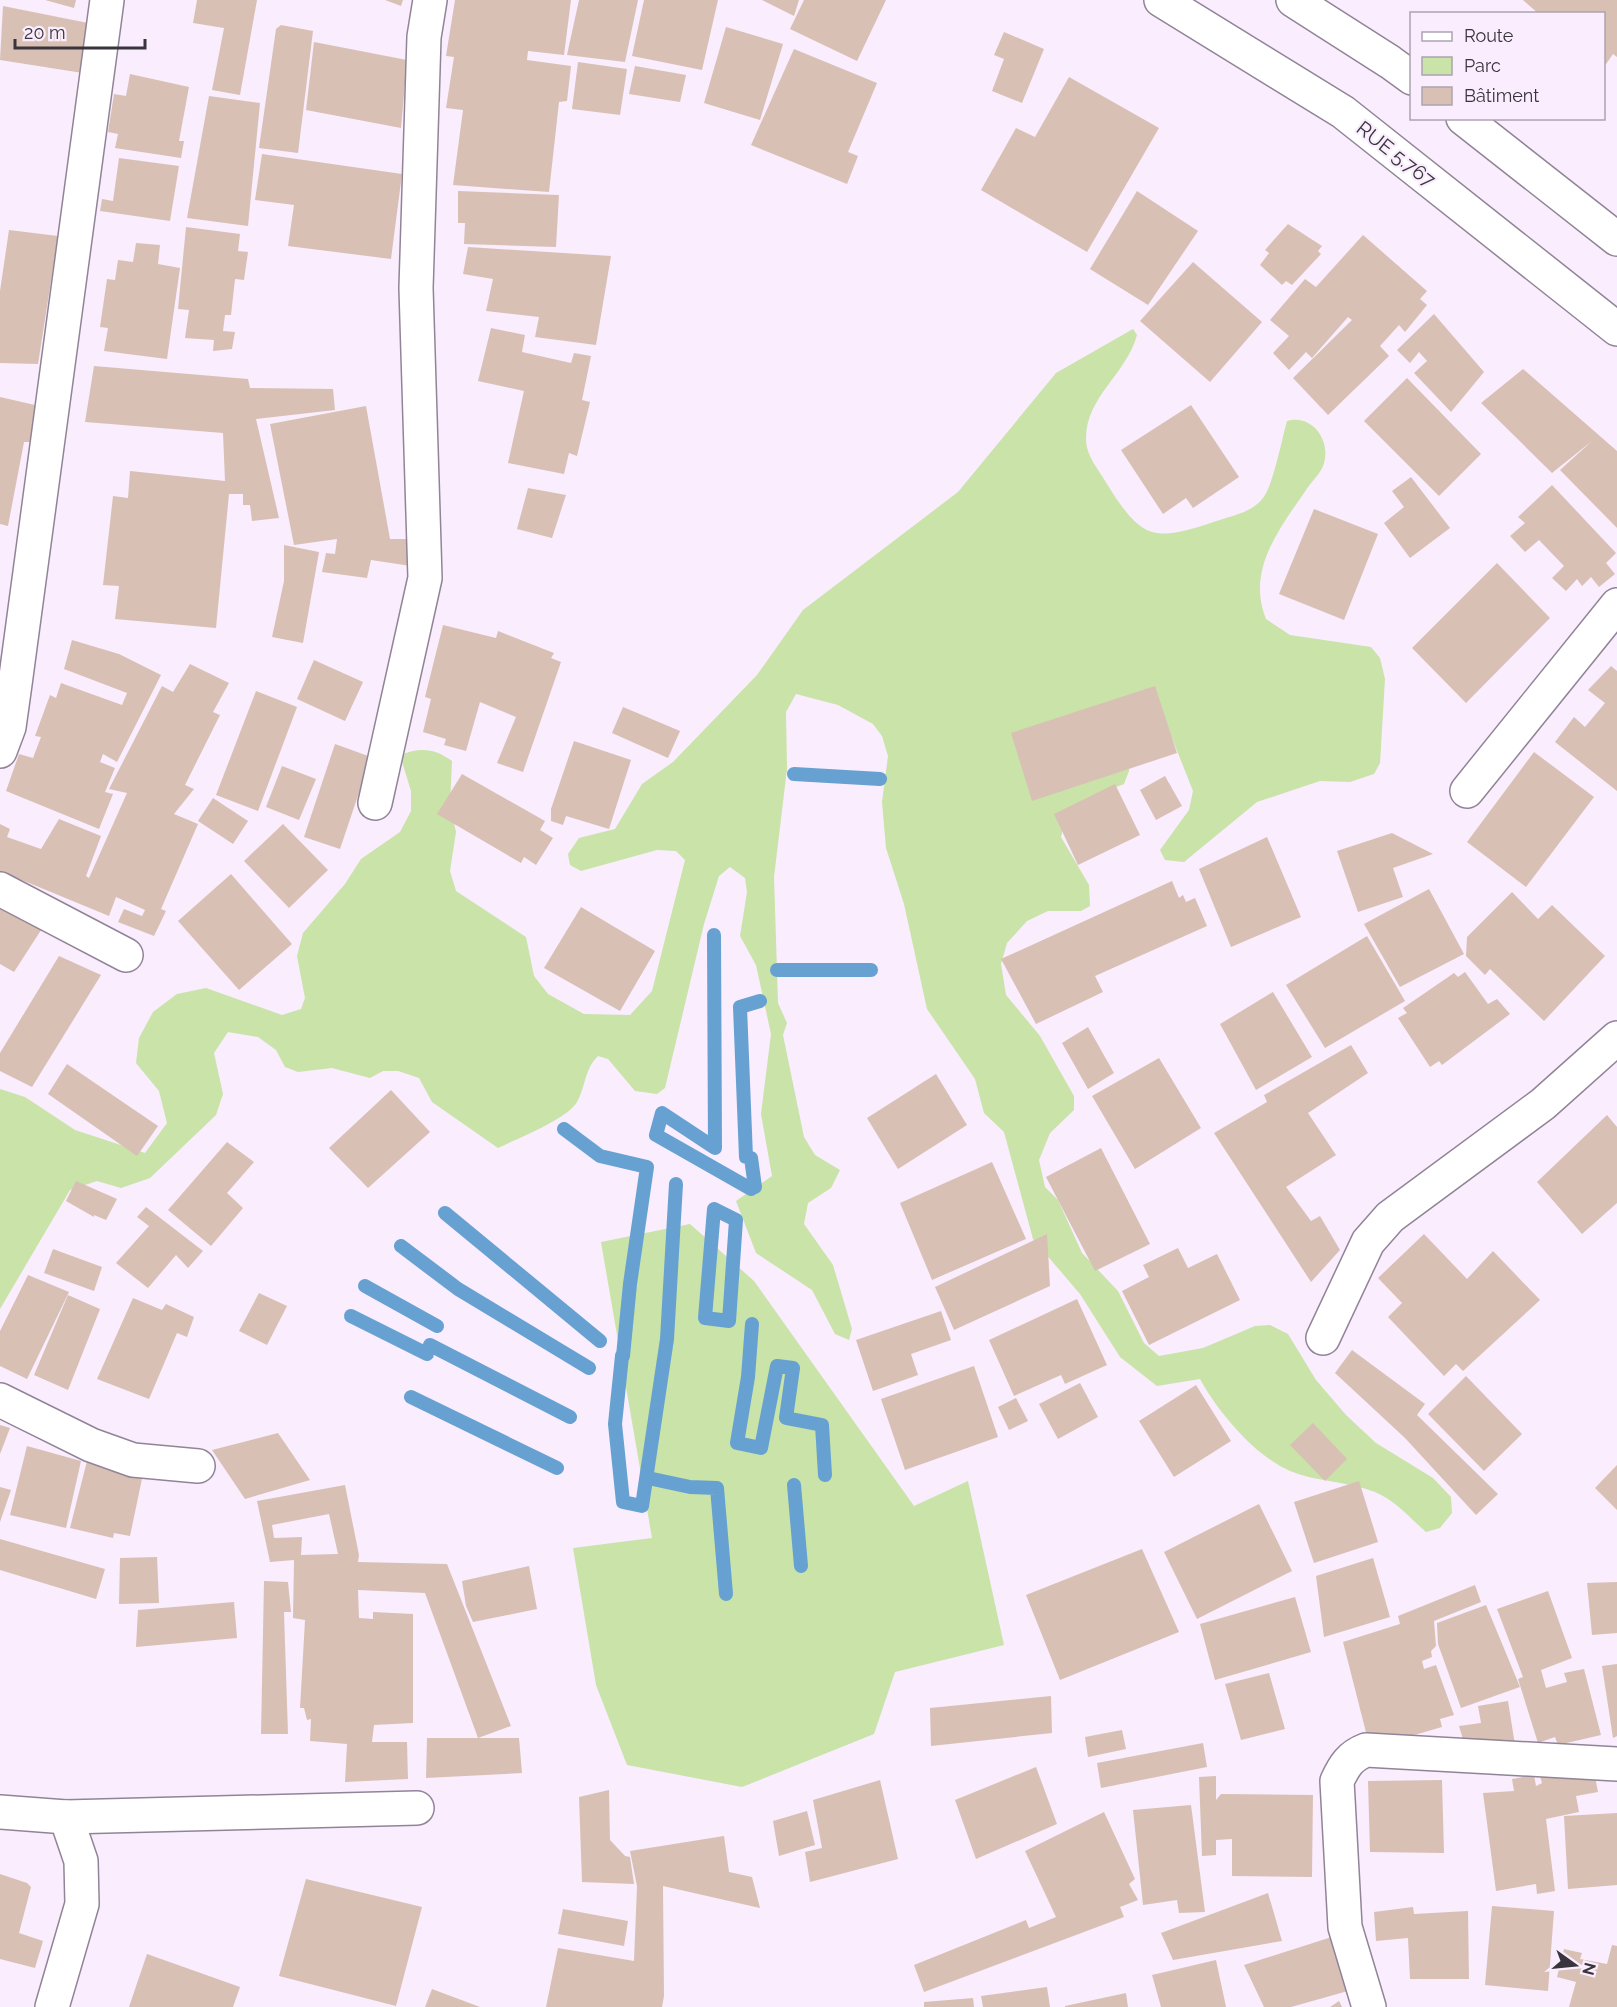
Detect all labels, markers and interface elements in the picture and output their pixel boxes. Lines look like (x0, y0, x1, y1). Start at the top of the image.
scale bar (15, 12, 146, 50)
legend (1410, 12, 1605, 120)
text: 20 m (24, 22, 66, 43)
text: Route (1464, 25, 1514, 46)
text: Parc (1464, 55, 1501, 76)
text: Bâtiment (1464, 85, 1539, 106)
street label: RUE 5.767 (1352, 116, 1440, 192)
north arrow (1545, 1935, 1605, 1995)
text: N (1578, 1960, 1600, 1977)

